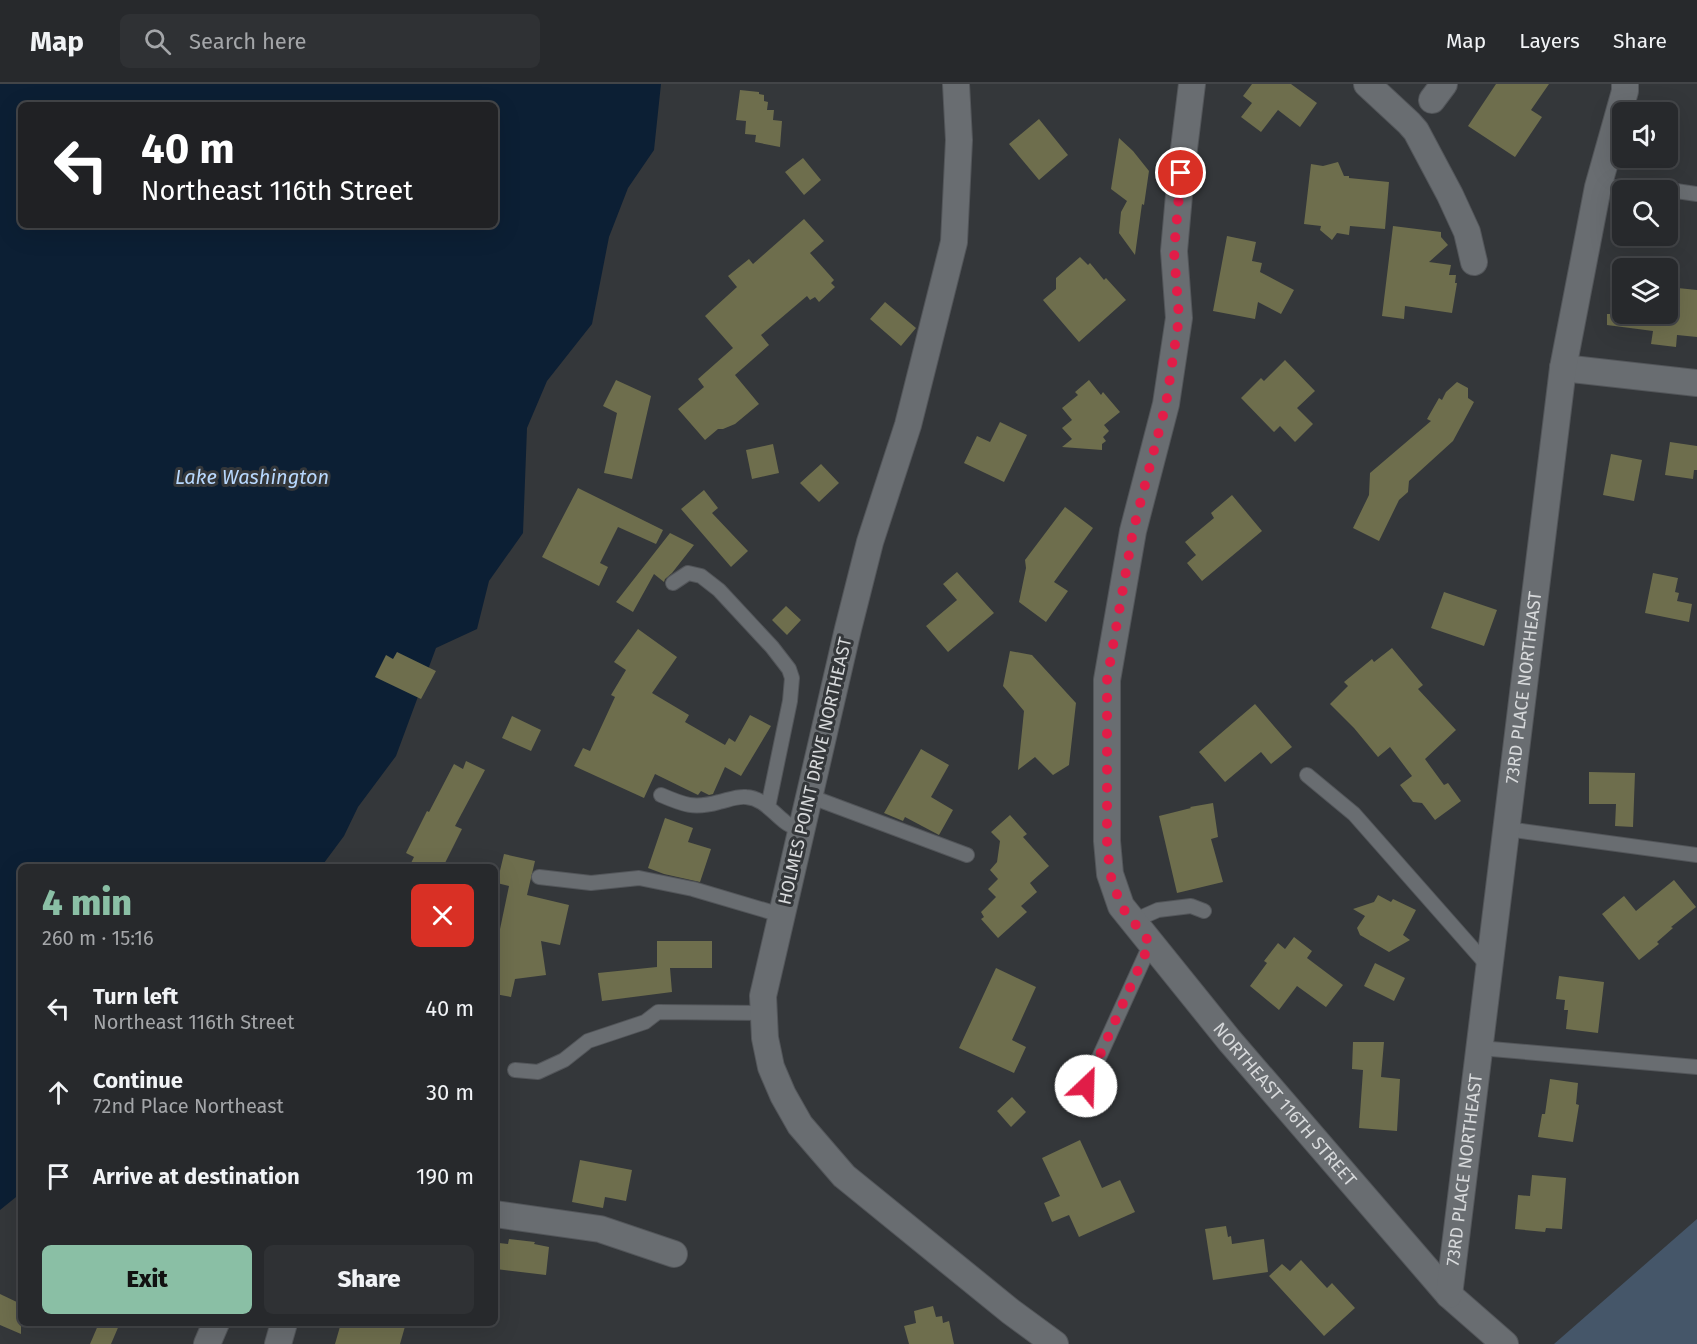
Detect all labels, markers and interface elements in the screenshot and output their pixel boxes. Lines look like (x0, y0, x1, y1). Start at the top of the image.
search box (120, 14, 540, 68)
text: Map (30, 25, 84, 58)
icon: search (141, 25, 174, 58)
text: Search here (189, 28, 307, 55)
text: Map (1446, 28, 1486, 54)
text: Layers (1519, 28, 1580, 54)
text: Share (1613, 28, 1667, 54)
map controls (1612, 102, 1678, 324)
button: sound (1612, 102, 1678, 168)
text: 40 m (141, 124, 235, 174)
icon: left (42, 126, 120, 204)
pin (1155, 147, 1206, 198)
icon: arrive (1164, 156, 1197, 189)
text: Northeast 116th Street (141, 175, 413, 207)
button: search (1612, 180, 1678, 246)
button: layers (1612, 258, 1678, 324)
water label: Lake Washington (175, 465, 329, 489)
street label: 73RD PLACE NORTHEAST (1501, 589, 1547, 785)
street label: HOLMES POINT DRIVE NORTHEAST (773, 634, 857, 907)
text: 4 min (42, 881, 132, 925)
button: close (411, 884, 474, 947)
text: 260 m · 15:16 (42, 926, 154, 950)
text: Turn left (93, 983, 178, 1010)
icon: left (42, 992, 75, 1025)
text: 40 m (425, 995, 474, 1022)
text: Northeast 116th Street (93, 1010, 294, 1034)
street label: NORTHEAST 116TH STREET (1208, 1018, 1362, 1191)
position arrow (1054, 1054, 1118, 1118)
text: Continue (93, 1067, 183, 1094)
street label: 73RD PLACE NORTHEAST (1442, 1072, 1487, 1267)
icon: ahead (42, 1076, 75, 1109)
text: 30 m (426, 1079, 474, 1106)
text: 72nd Place Northeast (93, 1094, 284, 1118)
icon: arrive (42, 1160, 75, 1193)
text: Arrive at destination (93, 1163, 300, 1190)
text: 190 m (416, 1163, 474, 1190)
button: Exit (42, 1245, 252, 1314)
button: Share (264, 1245, 474, 1314)

